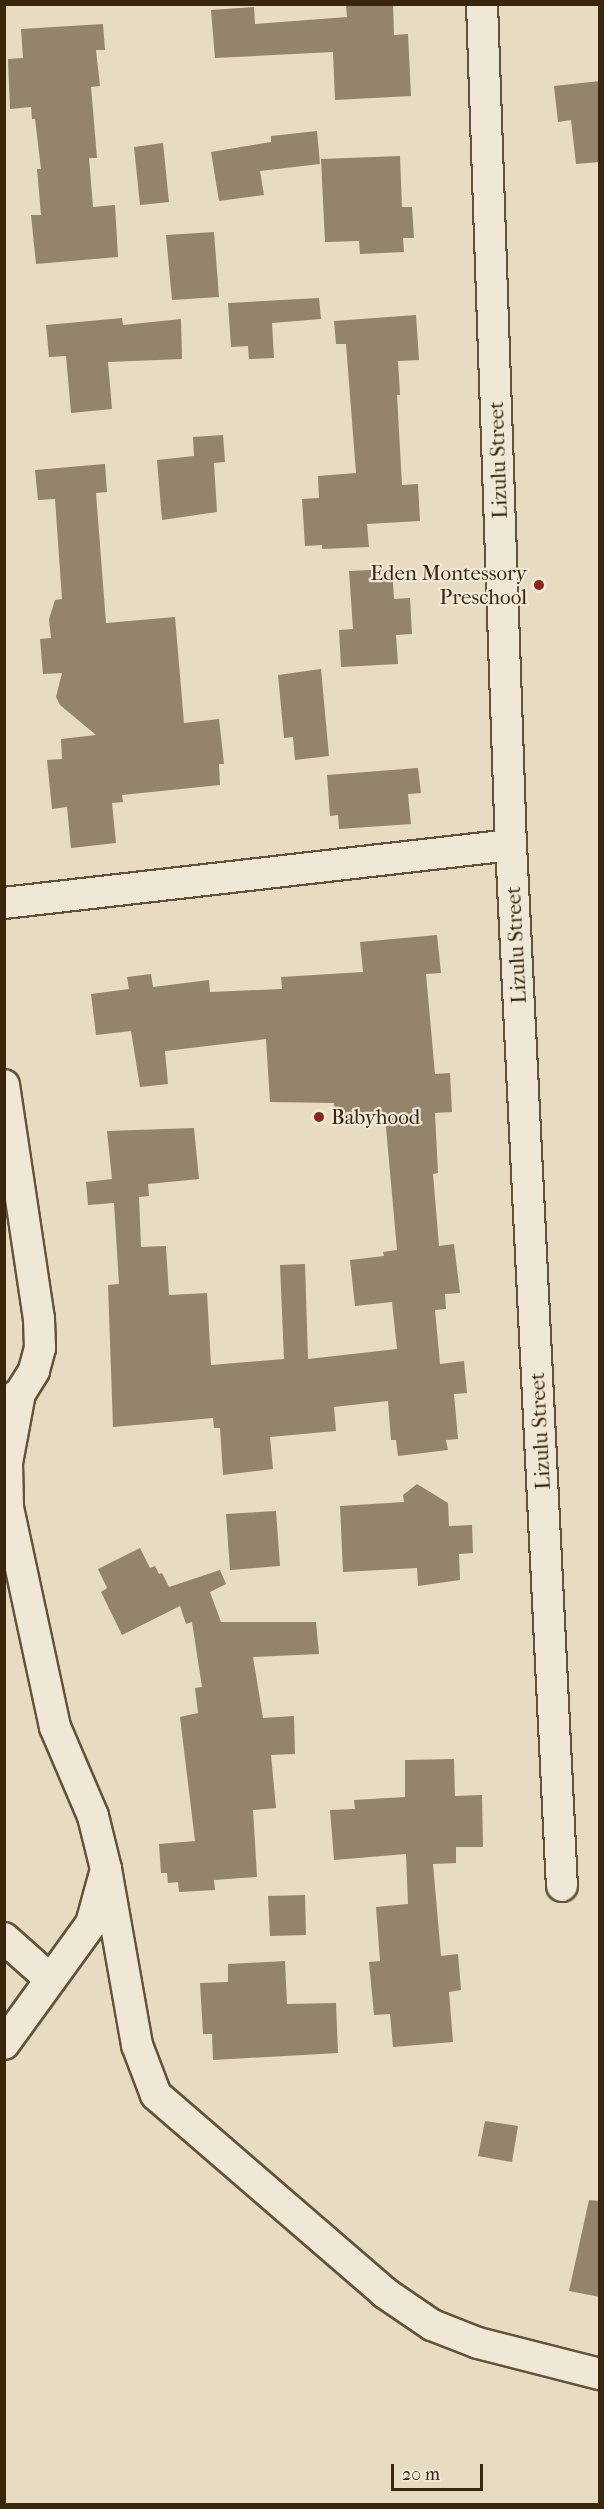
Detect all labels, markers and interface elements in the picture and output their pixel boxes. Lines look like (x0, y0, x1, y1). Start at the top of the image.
street label: Lizulu Street (483, 401, 513, 519)
place label: Eden Montessory Preschool (370, 560, 527, 610)
marker: Eden Montessory Preschool (532, 578, 546, 592)
street label: Lizulu Street (500, 886, 532, 1004)
place label: Babyhood (331, 1104, 420, 1130)
marker: Babyhood (312, 1110, 326, 1124)
street label: Lizulu Street (524, 1372, 556, 1490)
scale bar (394, 2452, 486, 2490)
text: 20 m (402, 2464, 440, 2485)

